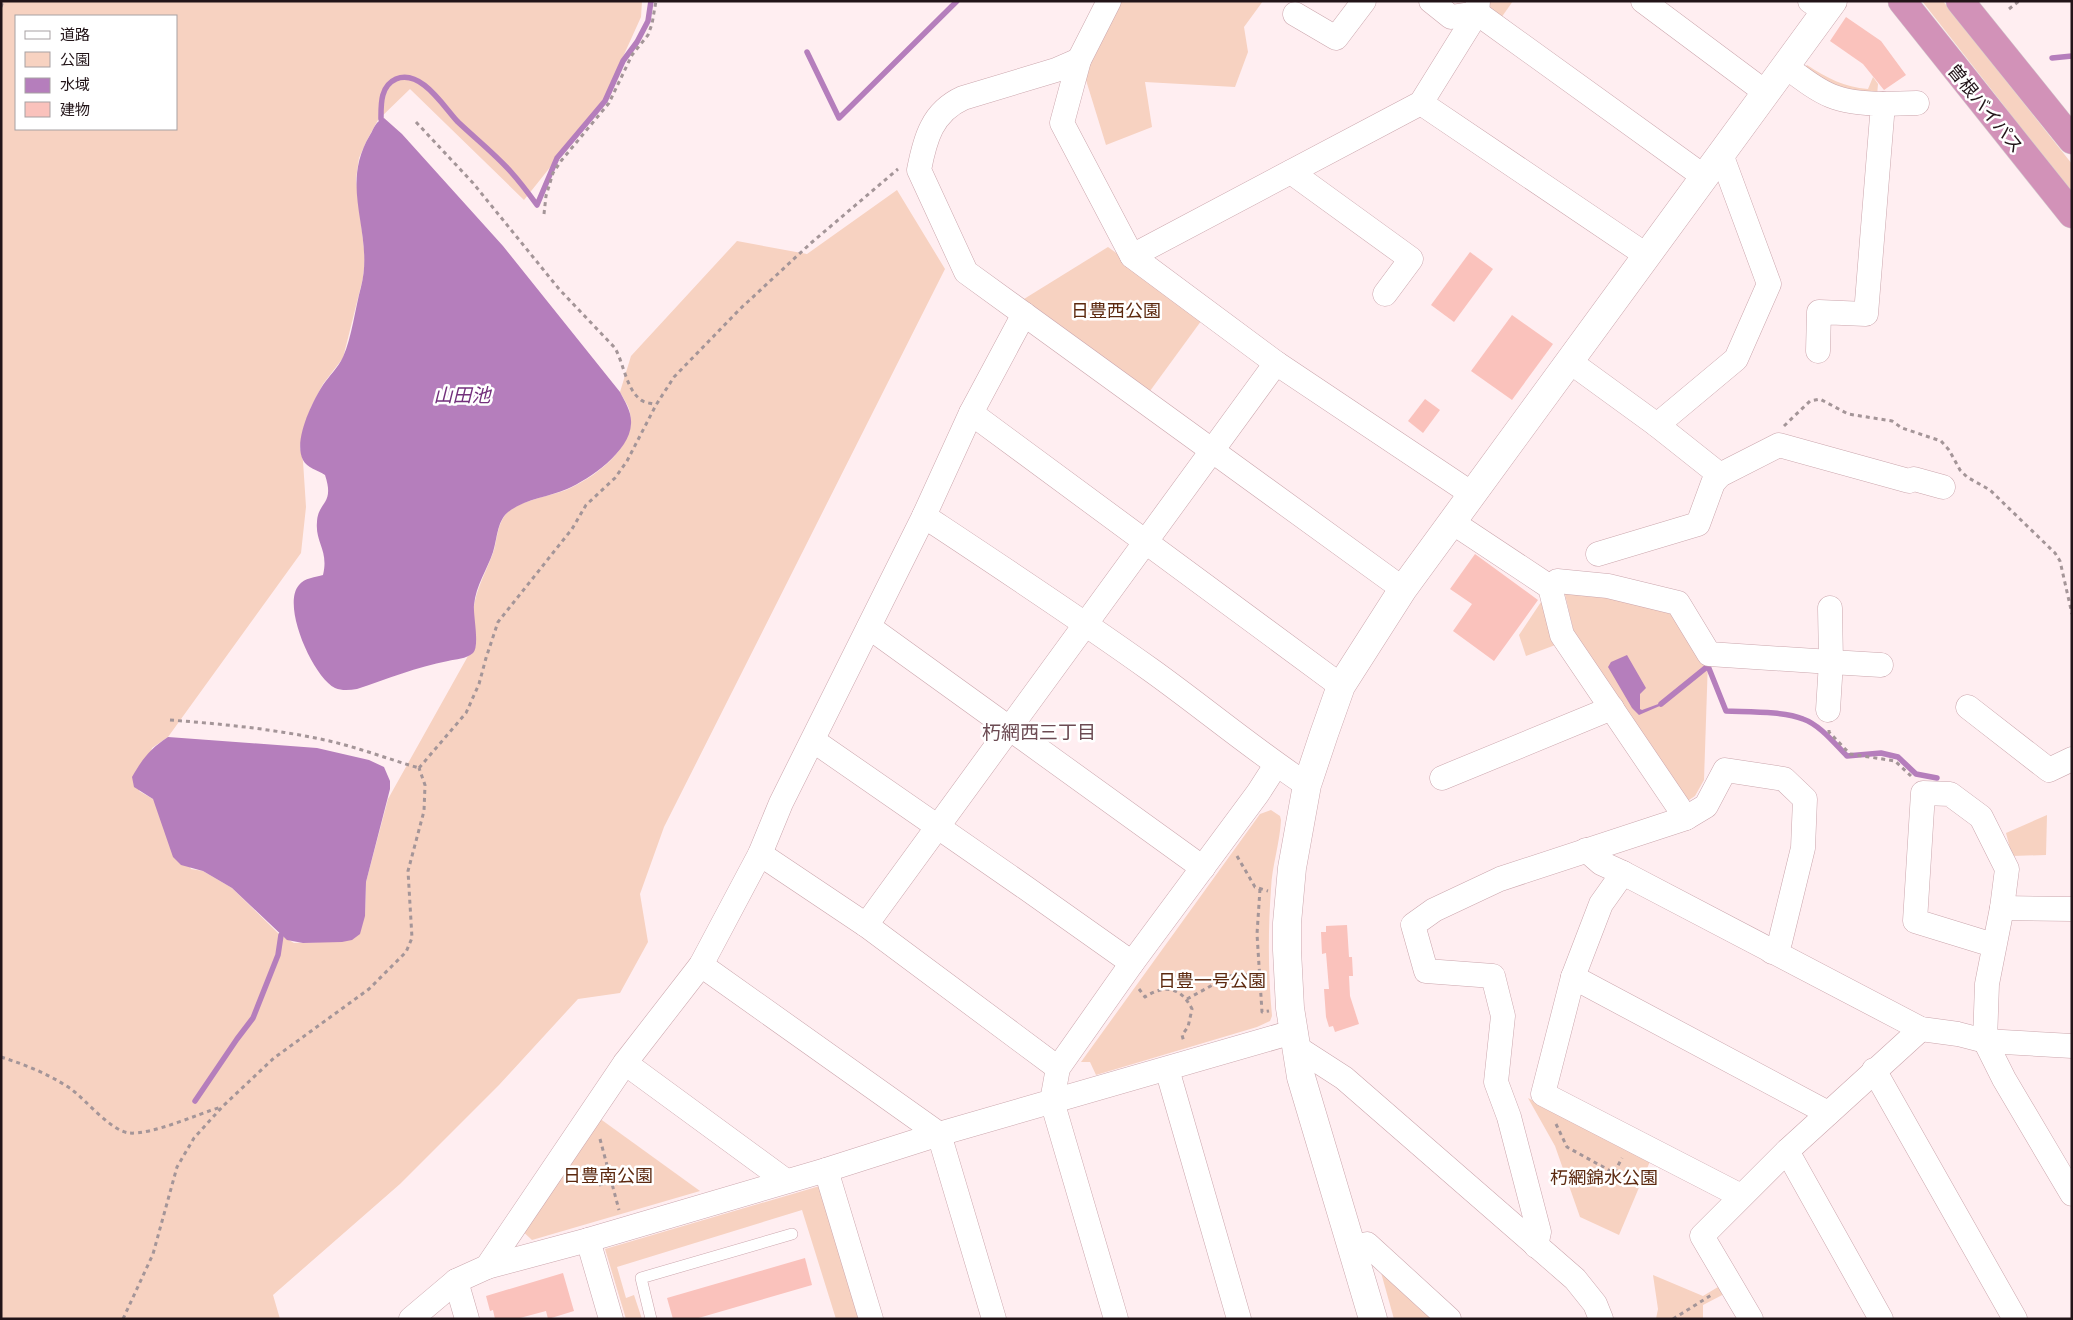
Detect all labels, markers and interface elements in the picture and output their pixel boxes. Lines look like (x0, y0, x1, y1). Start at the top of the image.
legend (15, 15, 178, 130)
text: 道路 (60, 24, 90, 44)
text: 公園 (60, 49, 90, 69)
street label: 曽根バイパス (1943, 59, 2029, 157)
text: 水域 (60, 74, 90, 94)
text: 建物 (60, 99, 90, 119)
park label: 日豊西公園 (1071, 298, 1161, 322)
water label: 山田池 (433, 382, 492, 408)
district label: 朽網西三丁目 (982, 719, 1096, 745)
park label: 日豊一号公園 (1158, 968, 1266, 992)
park label: 日豊南公園 (563, 1163, 653, 1187)
park label: 朽網錦水公園 (1550, 1165, 1658, 1189)

